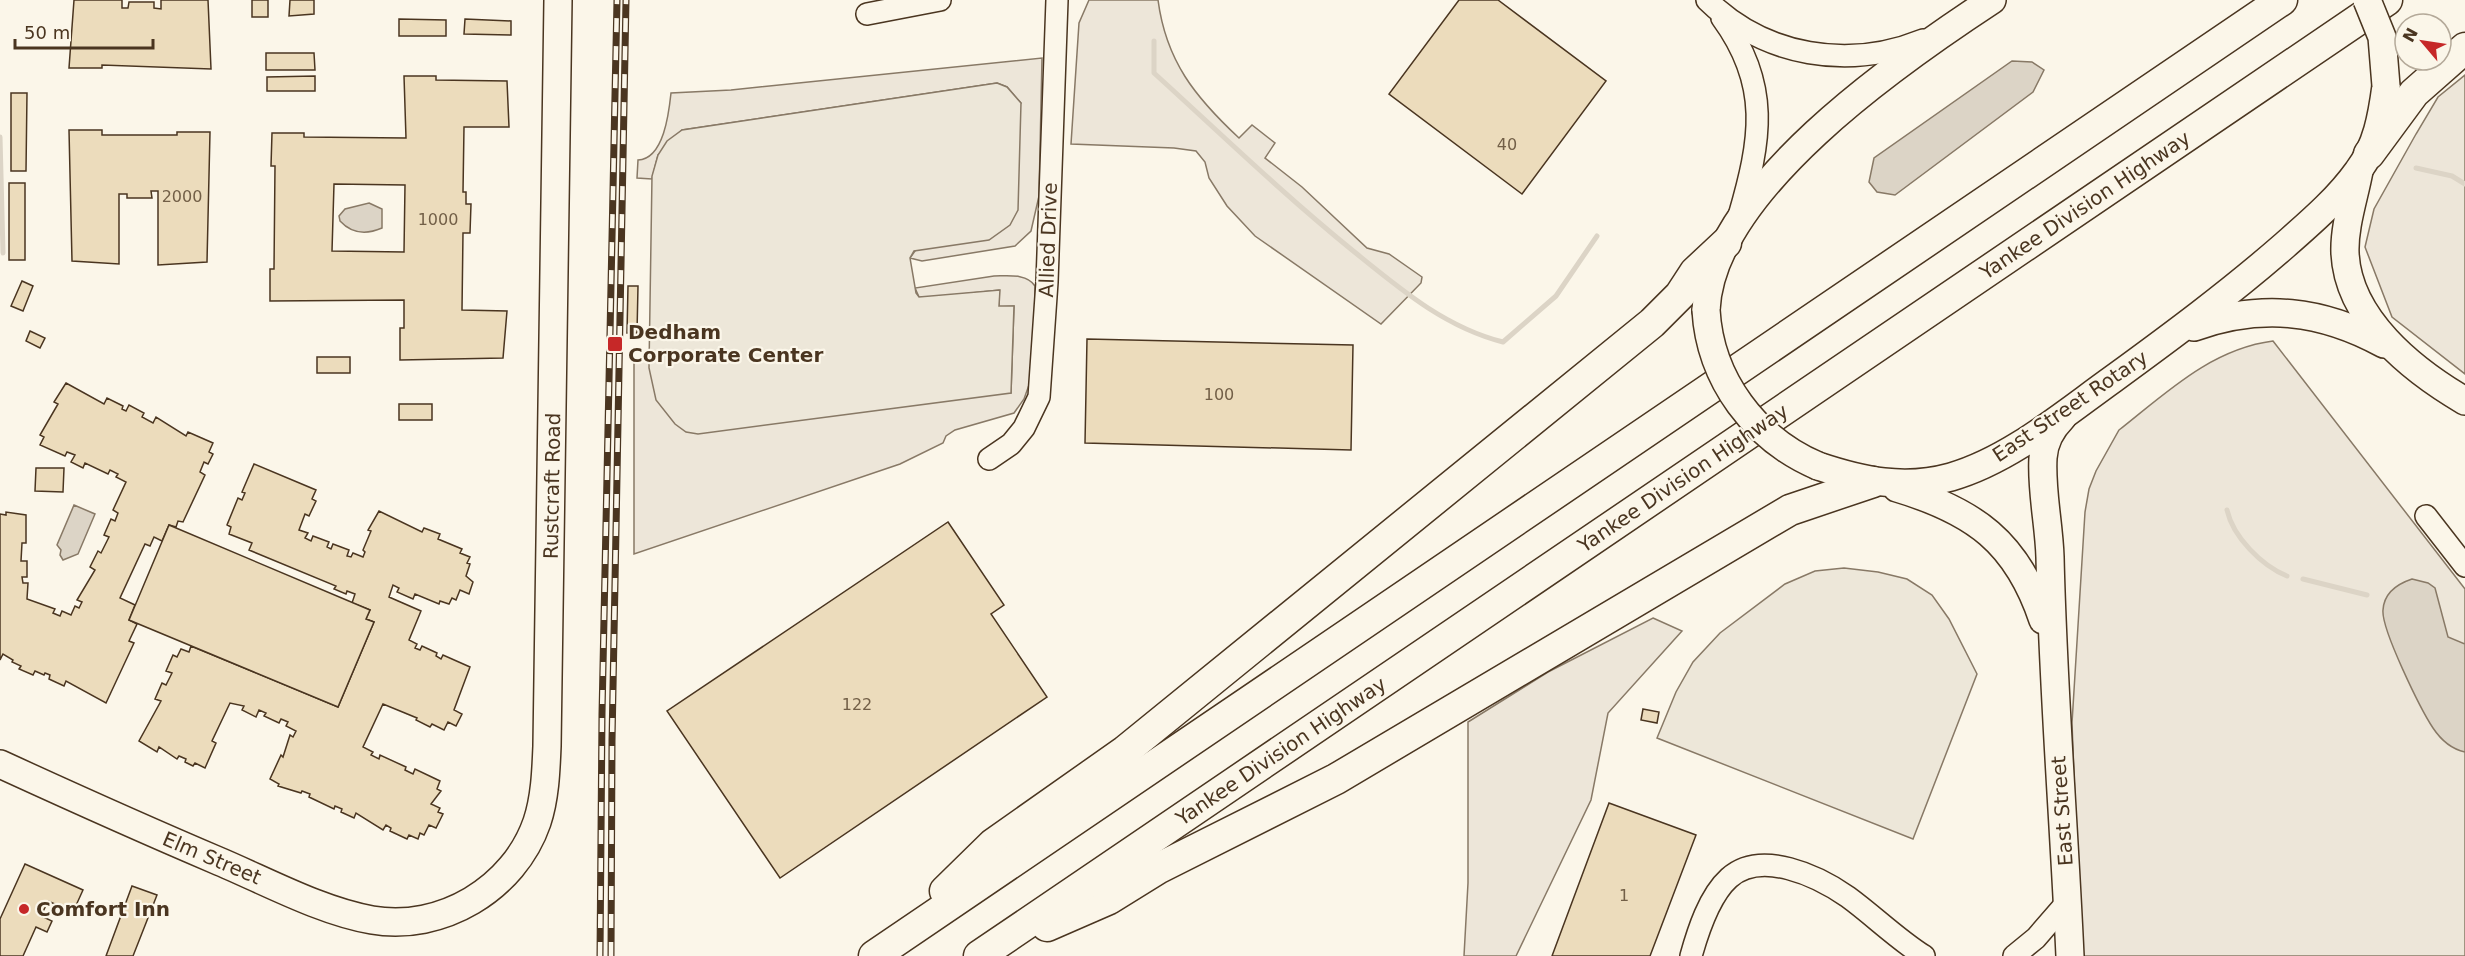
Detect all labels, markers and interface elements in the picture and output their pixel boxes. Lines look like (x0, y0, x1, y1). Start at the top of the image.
scale bar (15, 12, 153, 50)
north arrow (2393, 12, 2453, 72)
text: 50 m (24, 22, 70, 43)
text: N (2399, 25, 2422, 45)
street label: Yankee Division Highway (1975, 126, 2195, 285)
house number: 40 (1497, 135, 1517, 154)
street label: Allied Drive (1034, 182, 1062, 298)
house number: 2000 (162, 187, 202, 206)
house number: 1000 (418, 210, 458, 229)
place label: Dedham Corporate Center (628, 320, 823, 367)
marker: Dedham Corporate Center (606, 335, 624, 353)
street label: East Street Rotary (1988, 345, 2152, 467)
house number: 100 (1204, 385, 1234, 404)
street label: Yankee Division Highway (1573, 399, 1793, 558)
street label: Rustcraft Road (539, 413, 565, 559)
street label: Yankee Division Highway (1171, 672, 1391, 831)
house number: 122 (842, 695, 872, 714)
street label: East Street (2046, 755, 2078, 867)
street label: Elm Street (159, 826, 265, 890)
house number: 1 (1619, 886, 1629, 905)
place label: Comfort Inn (36, 897, 170, 921)
marker: Comfort Inn (17, 902, 31, 916)

